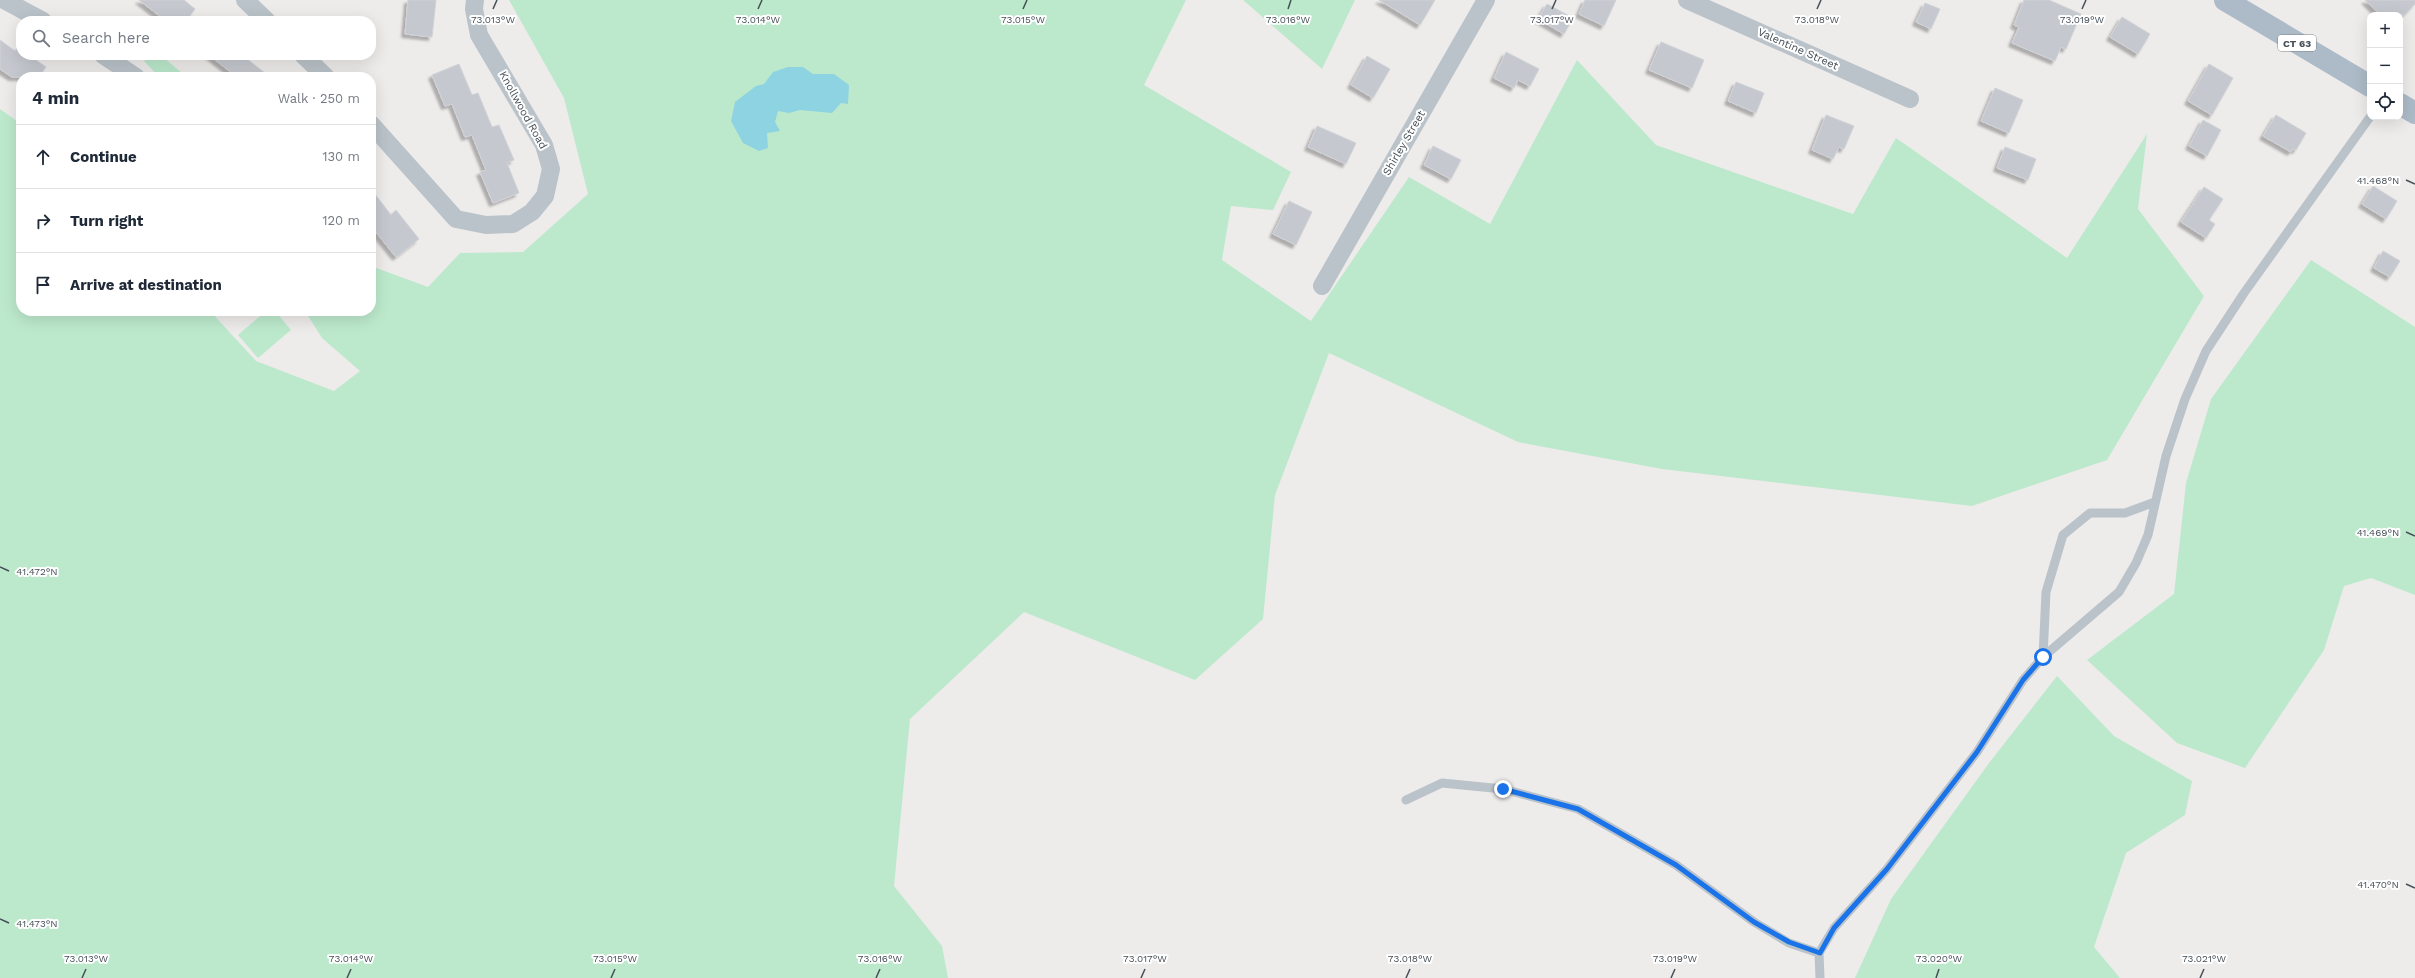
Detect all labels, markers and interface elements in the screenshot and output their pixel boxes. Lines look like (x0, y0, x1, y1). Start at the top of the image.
map controls (2367, 12, 2403, 120)
button: + (2367, 12, 2403, 48)
text: 73.013°W (471, 14, 515, 25)
text: 73.014°W (736, 14, 781, 25)
text: 73.015°W (1001, 14, 1045, 25)
text: 73.016°W (1266, 14, 1311, 25)
text: 73.017°W (1530, 14, 1574, 25)
text: 73.018°W (1795, 14, 1840, 25)
text: 73.019°W (2060, 14, 2105, 25)
search box (16, 16, 376, 60)
street label: Valentine Street (1756, 25, 1841, 73)
icon: search (30, 27, 52, 49)
text: Search here (62, 29, 150, 47)
road number: CT 63 (2278, 35, 2316, 51)
button: − (2367, 48, 2403, 84)
street label: Knollwood Road (496, 69, 550, 151)
button: locate (2367, 84, 2403, 120)
text: 4 min (32, 88, 79, 108)
text: Walk · 250 m (278, 91, 360, 106)
street label: Shirley Street (1380, 108, 1428, 178)
icon: ahead (32, 146, 54, 168)
text: Continue (70, 148, 137, 166)
text: 130 m (322, 149, 360, 164)
text: 41.468°N (2357, 175, 2399, 186)
icon: right (32, 210, 54, 232)
text: Turn right (70, 212, 143, 230)
text: 120 m (322, 213, 360, 228)
icon: arrive (32, 274, 54, 296)
text: Arrive at destination (70, 276, 222, 294)
text: 41.469°N (2357, 527, 2399, 538)
text: 41.472°N (16, 566, 58, 577)
route start (2034, 648, 2052, 666)
route end (1494, 780, 1512, 798)
text: 41.470°N (2357, 879, 2399, 890)
text: 41.473°N (16, 918, 58, 929)
text: 73.013°W (64, 953, 108, 964)
text: 73.014°W (329, 953, 374, 964)
text: 73.015°W (593, 953, 637, 964)
text: 73.016°W (858, 953, 903, 964)
text: 73.017°W (1123, 953, 1167, 964)
text: 73.018°W (1388, 953, 1433, 964)
text: 73.019°W (1653, 953, 1698, 964)
text: 73.020°W (1916, 953, 1963, 964)
text: 73.021°W (2182, 953, 2226, 964)

